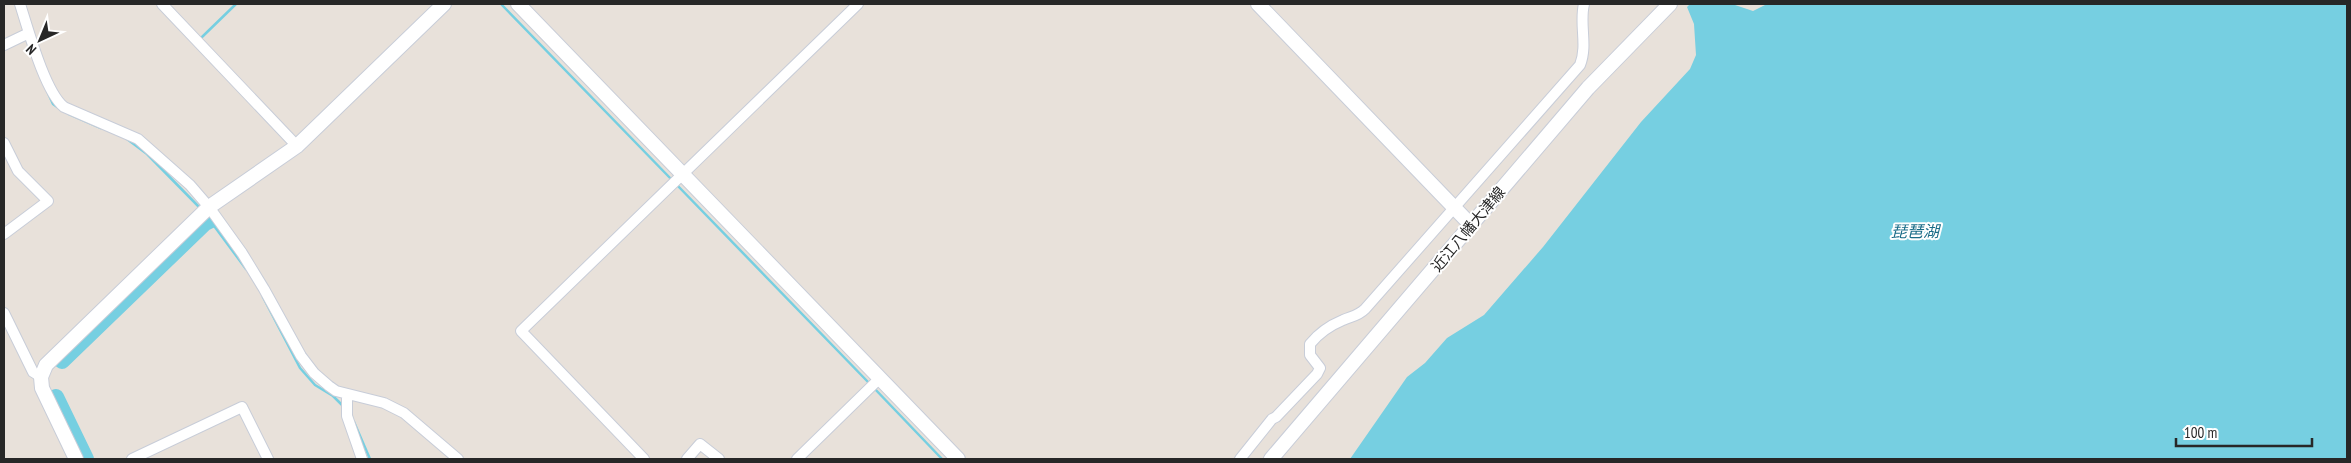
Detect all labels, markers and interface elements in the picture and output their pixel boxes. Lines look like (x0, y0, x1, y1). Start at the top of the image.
north arrow (15, 15, 65, 65)
text: N (22, 40, 40, 58)
street label: 近江八幡大津線 (1427, 183, 1509, 275)
water label: 琵琶湖 (1891, 221, 1942, 241)
scale bar (2176, 416, 2312, 448)
text: 100 m (2184, 423, 2217, 442)

